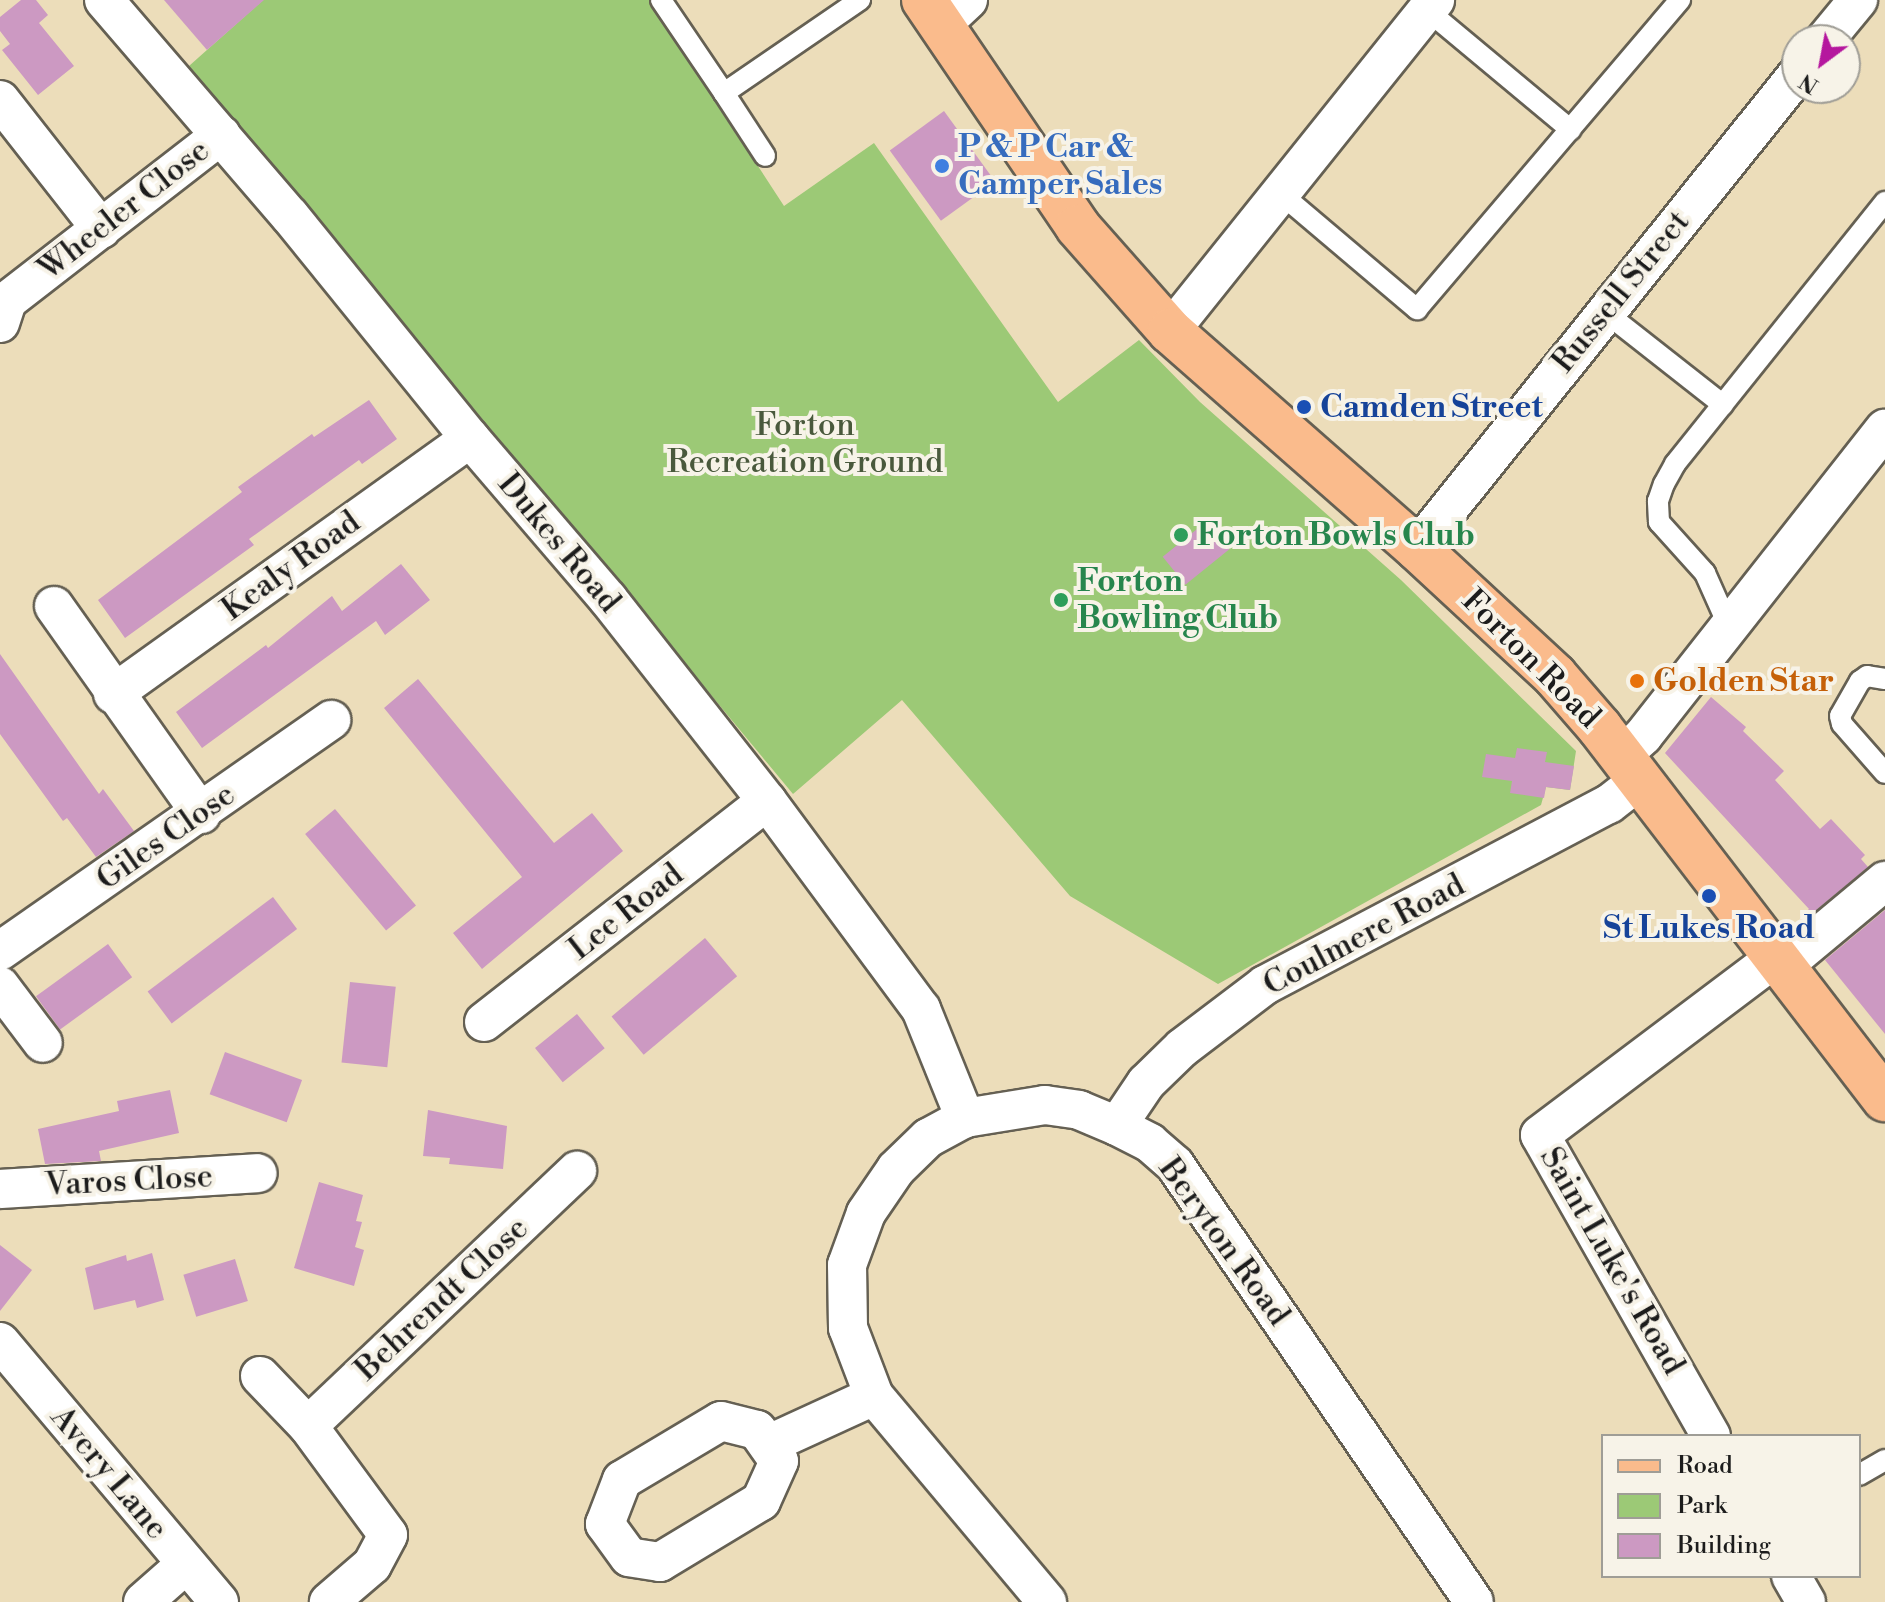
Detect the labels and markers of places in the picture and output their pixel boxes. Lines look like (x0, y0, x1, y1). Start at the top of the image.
place label: P & P Car & Camper Sales (958, 129, 1163, 204)
marker: P & P Car & Camper Sales (933, 157, 951, 175)
place label: Camden Street (1320, 388, 1543, 426)
marker: Camden Street (1295, 398, 1313, 416)
place label: Forton Bowls Club (1197, 516, 1475, 554)
marker: Forton Bowls Club (1172, 526, 1190, 544)
place label: Forton Bowling Club (1077, 563, 1278, 638)
marker: Forton Bowling Club (1052, 591, 1070, 609)
place label: Golden Star (1653, 662, 1834, 700)
marker: Golden Star (1628, 672, 1646, 690)
marker: St Lukes Road (1700, 887, 1718, 905)
place label: St Lukes Road (1603, 909, 1815, 947)

